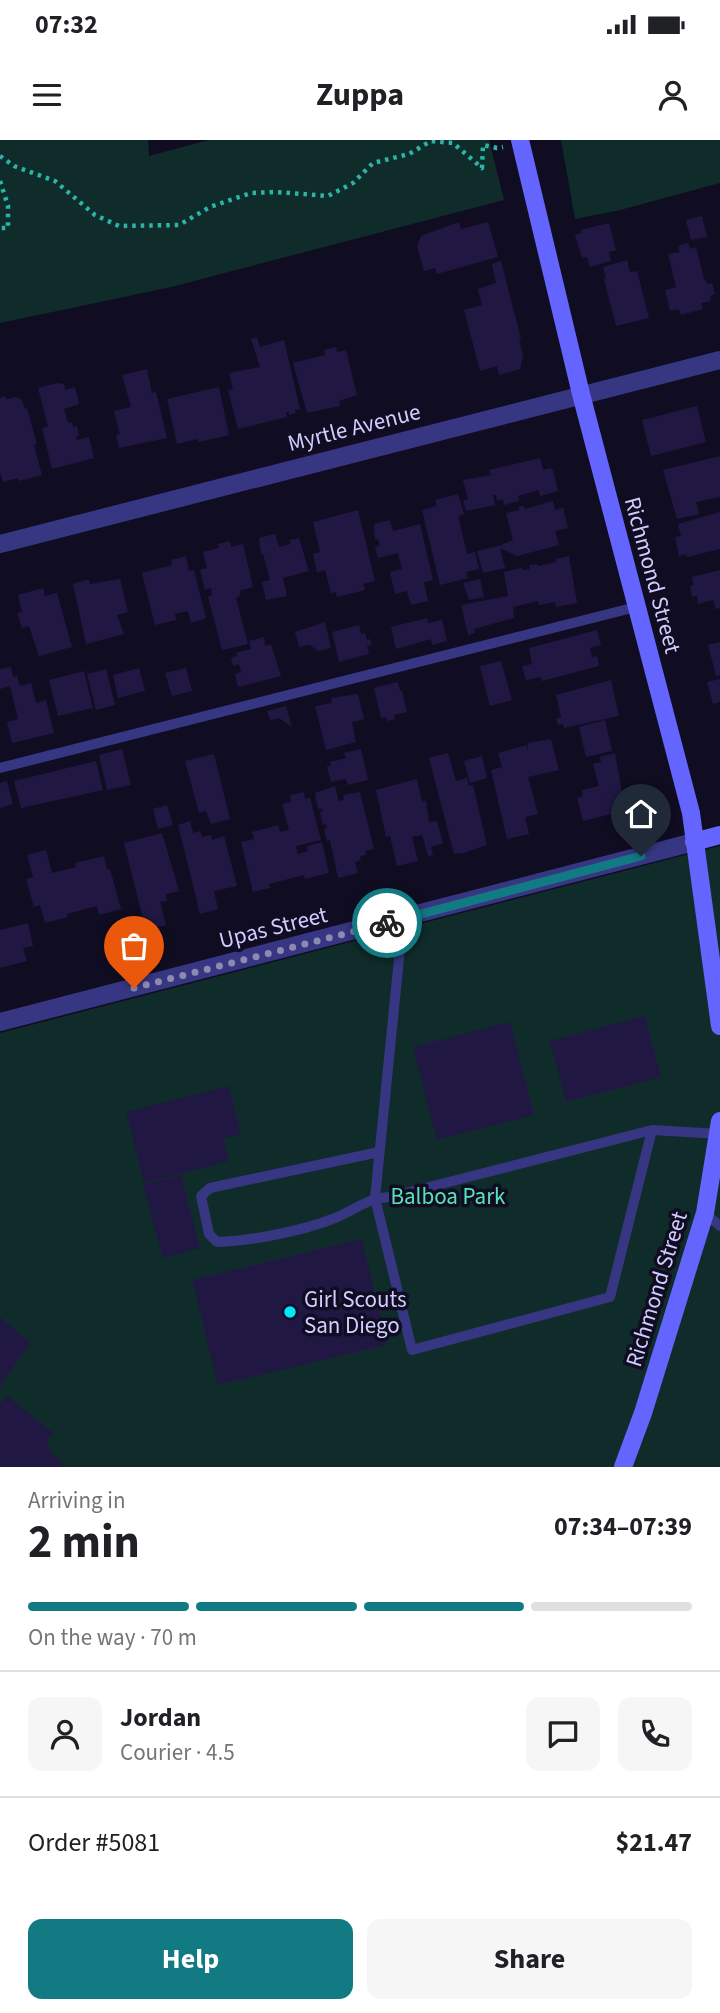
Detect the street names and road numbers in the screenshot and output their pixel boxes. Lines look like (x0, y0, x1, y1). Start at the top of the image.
street label: Myrtle Avenue (284, 395, 424, 460)
street label: Richmond Street (616, 493, 689, 657)
street label: Upas Street (215, 898, 331, 957)
street label: Richmond Street (617, 1207, 696, 1371)

